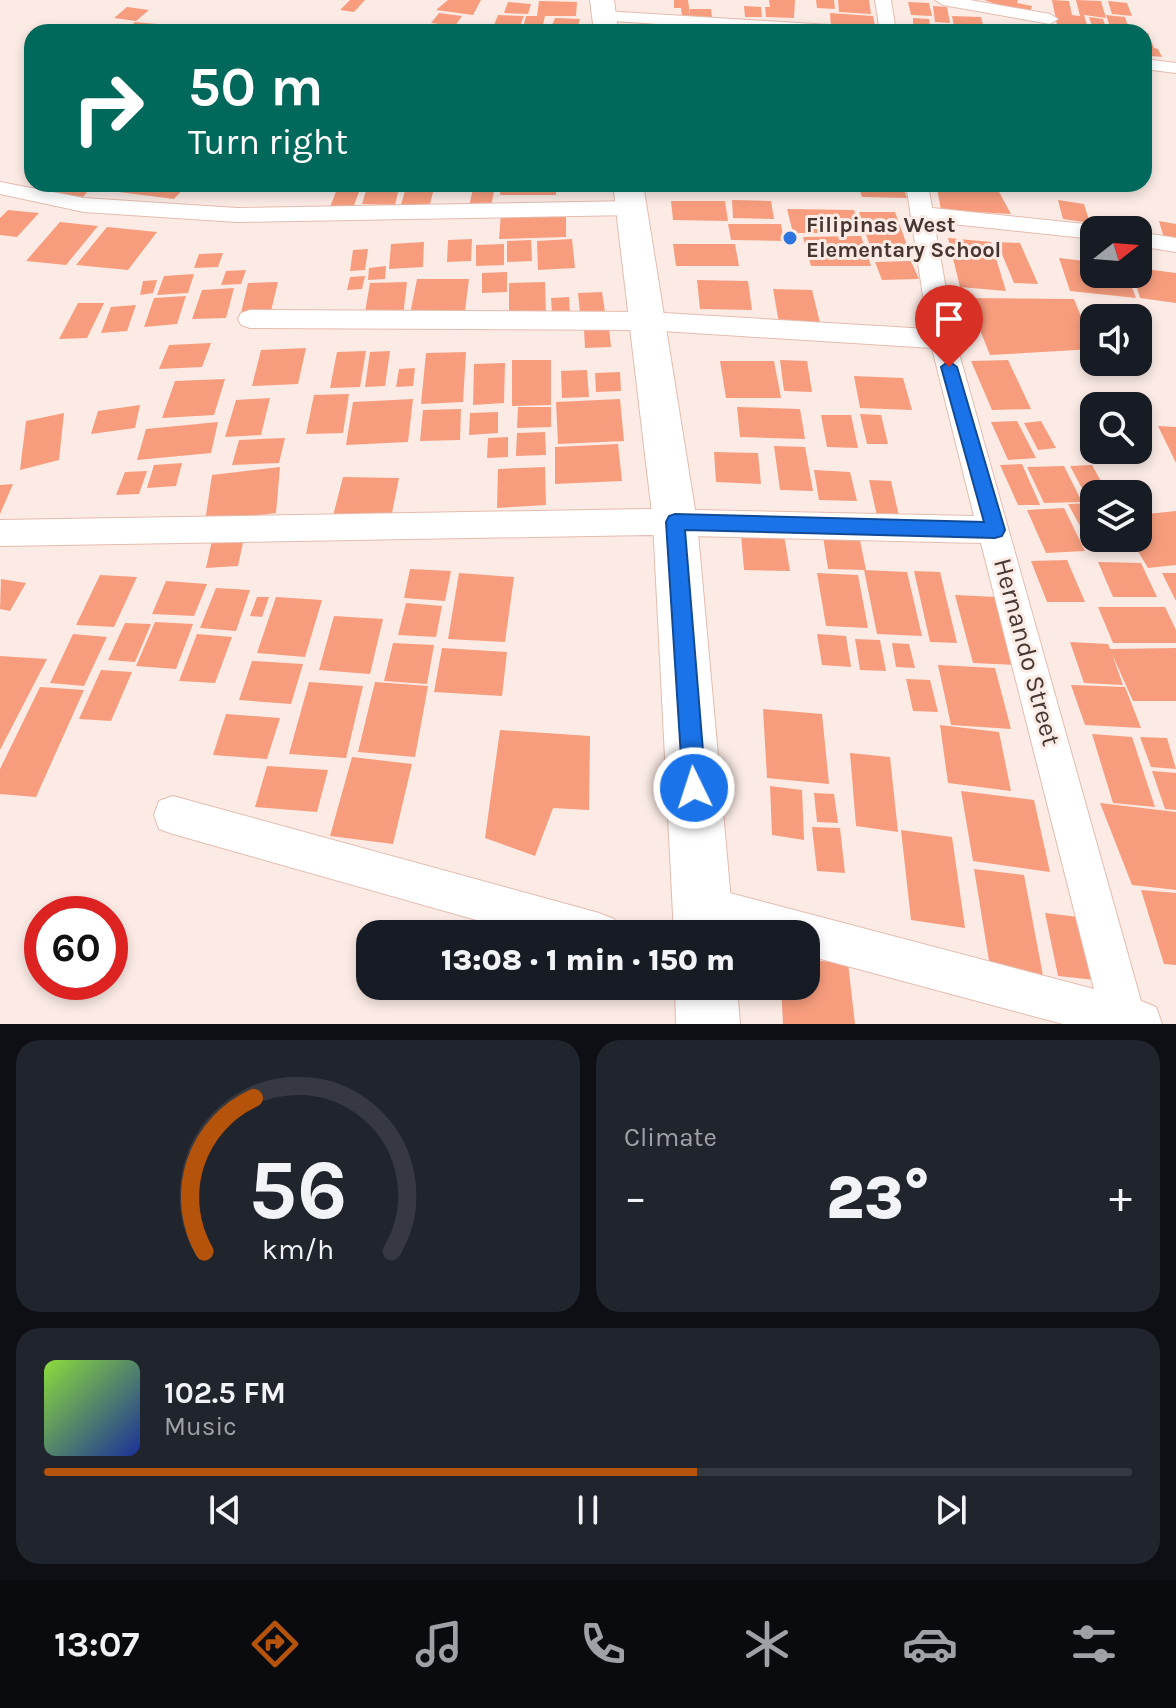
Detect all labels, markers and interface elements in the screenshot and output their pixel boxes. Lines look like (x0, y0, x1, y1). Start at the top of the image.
text: 50 m (188, 54, 323, 119)
icon: right (56, 56, 160, 160)
text: Turn right (188, 121, 348, 163)
place label: Filipinas West Elementary School (806, 212, 1001, 263)
north arrow (1080, 216, 1152, 288)
map controls (1080, 216, 1152, 552)
marker: Filipinas West Elementary School (781, 229, 799, 247)
pin (915, 285, 983, 367)
icon: arrive (927, 297, 971, 341)
button: sound (1080, 304, 1152, 376)
button: search (1080, 392, 1152, 464)
button: layers (1080, 480, 1152, 552)
street label: Hernando Street (987, 555, 1067, 749)
position arrow (652, 746, 736, 830)
speed limit sign: 60 (24, 896, 128, 1000)
text: 13:08 · 1 min · 150 m (441, 942, 735, 978)
text: Climate (624, 1122, 717, 1153)
text: 56 (249, 1142, 347, 1239)
text: 23° (826, 1163, 930, 1233)
text: − (624, 1172, 647, 1223)
text: + (1109, 1172, 1132, 1223)
text: km/h (262, 1233, 334, 1266)
text: 102.5 FM (164, 1375, 286, 1411)
text: Music (164, 1411, 237, 1442)
icon: previous (203, 1488, 247, 1532)
icon: pause (566, 1488, 610, 1532)
icon: next (929, 1488, 973, 1532)
icon: directions (247, 1616, 303, 1672)
icon: music (411, 1616, 467, 1672)
icon: phone (575, 1616, 631, 1672)
icon: climate (739, 1616, 795, 1672)
icon: car (902, 1616, 958, 1672)
icon: filters (1066, 1616, 1122, 1672)
text: 13:07 (54, 1623, 139, 1665)

